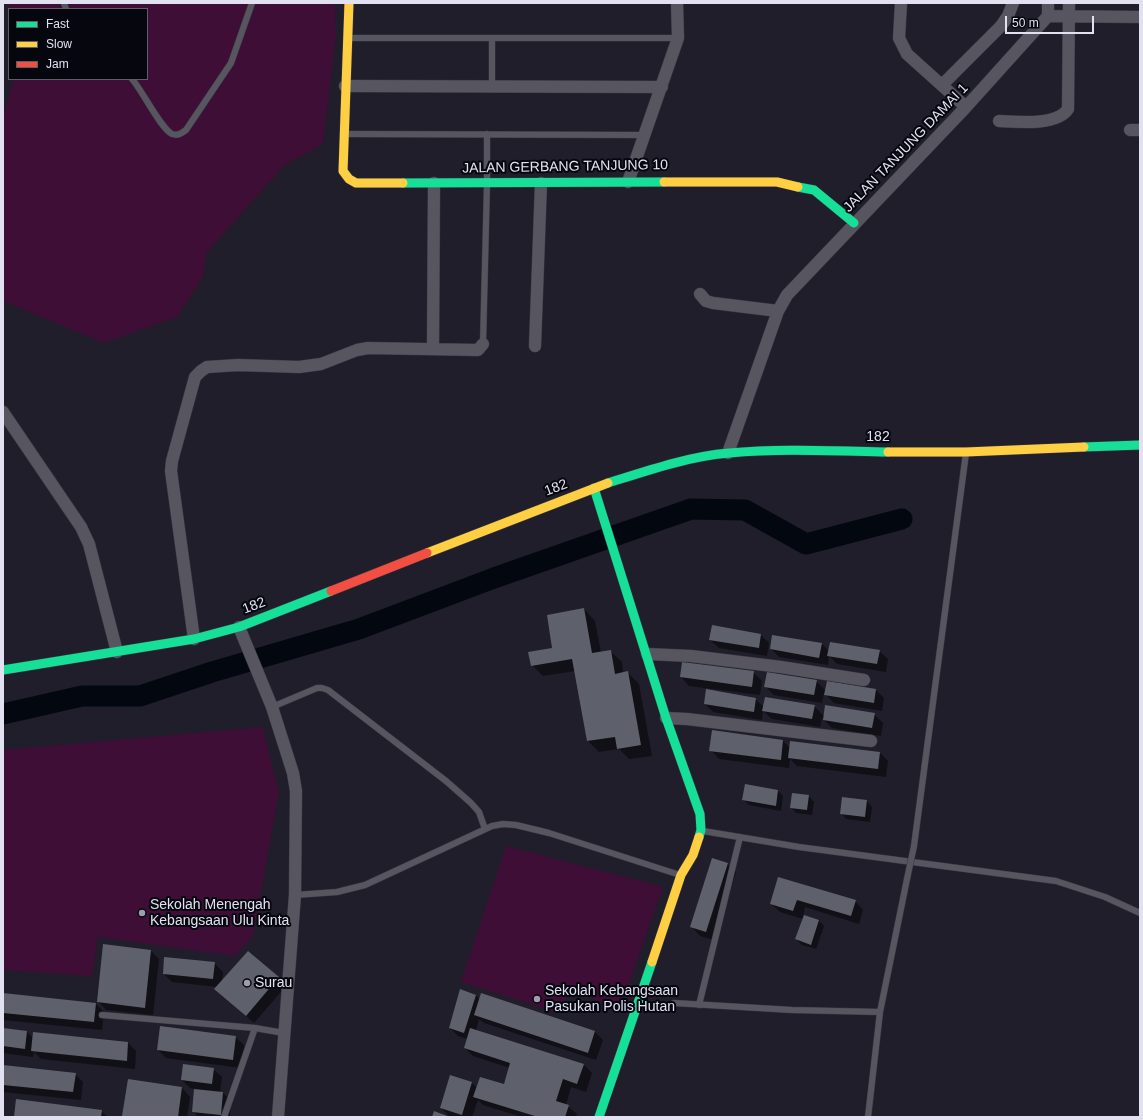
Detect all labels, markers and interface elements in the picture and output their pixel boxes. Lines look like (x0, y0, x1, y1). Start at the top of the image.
legend (8, 8, 148, 80)
scale bar (1007, 8, 1096, 34)
text: 50 m (1012, 16, 1039, 30)
text: Fast (46, 17, 69, 31)
text: Slow (46, 37, 72, 51)
text: Jam (46, 57, 69, 71)
street label: JALAN TANJUNG DAMAI 1 (840, 80, 972, 216)
street label: JALAN GERBANG TANJUNG 10 (462, 157, 668, 177)
street label: 182 (866, 429, 890, 445)
street label: 182 (542, 476, 570, 500)
street label: 182 (240, 594, 268, 618)
place label: Sekolah Menengah Kebangsaan Ulu Kinta (150, 897, 289, 930)
marker: Sekolah Menengah Kebangsaan Ulu Kinta (137, 908, 147, 918)
place label: Surau (255, 975, 292, 991)
marker: Surau (242, 978, 252, 988)
place label: Sekolah Kebangsaan Pasukan Polis Hutan (545, 983, 678, 1016)
marker: Sekolah Kebangsaan Pasukan Polis Hutan (532, 994, 542, 1004)

